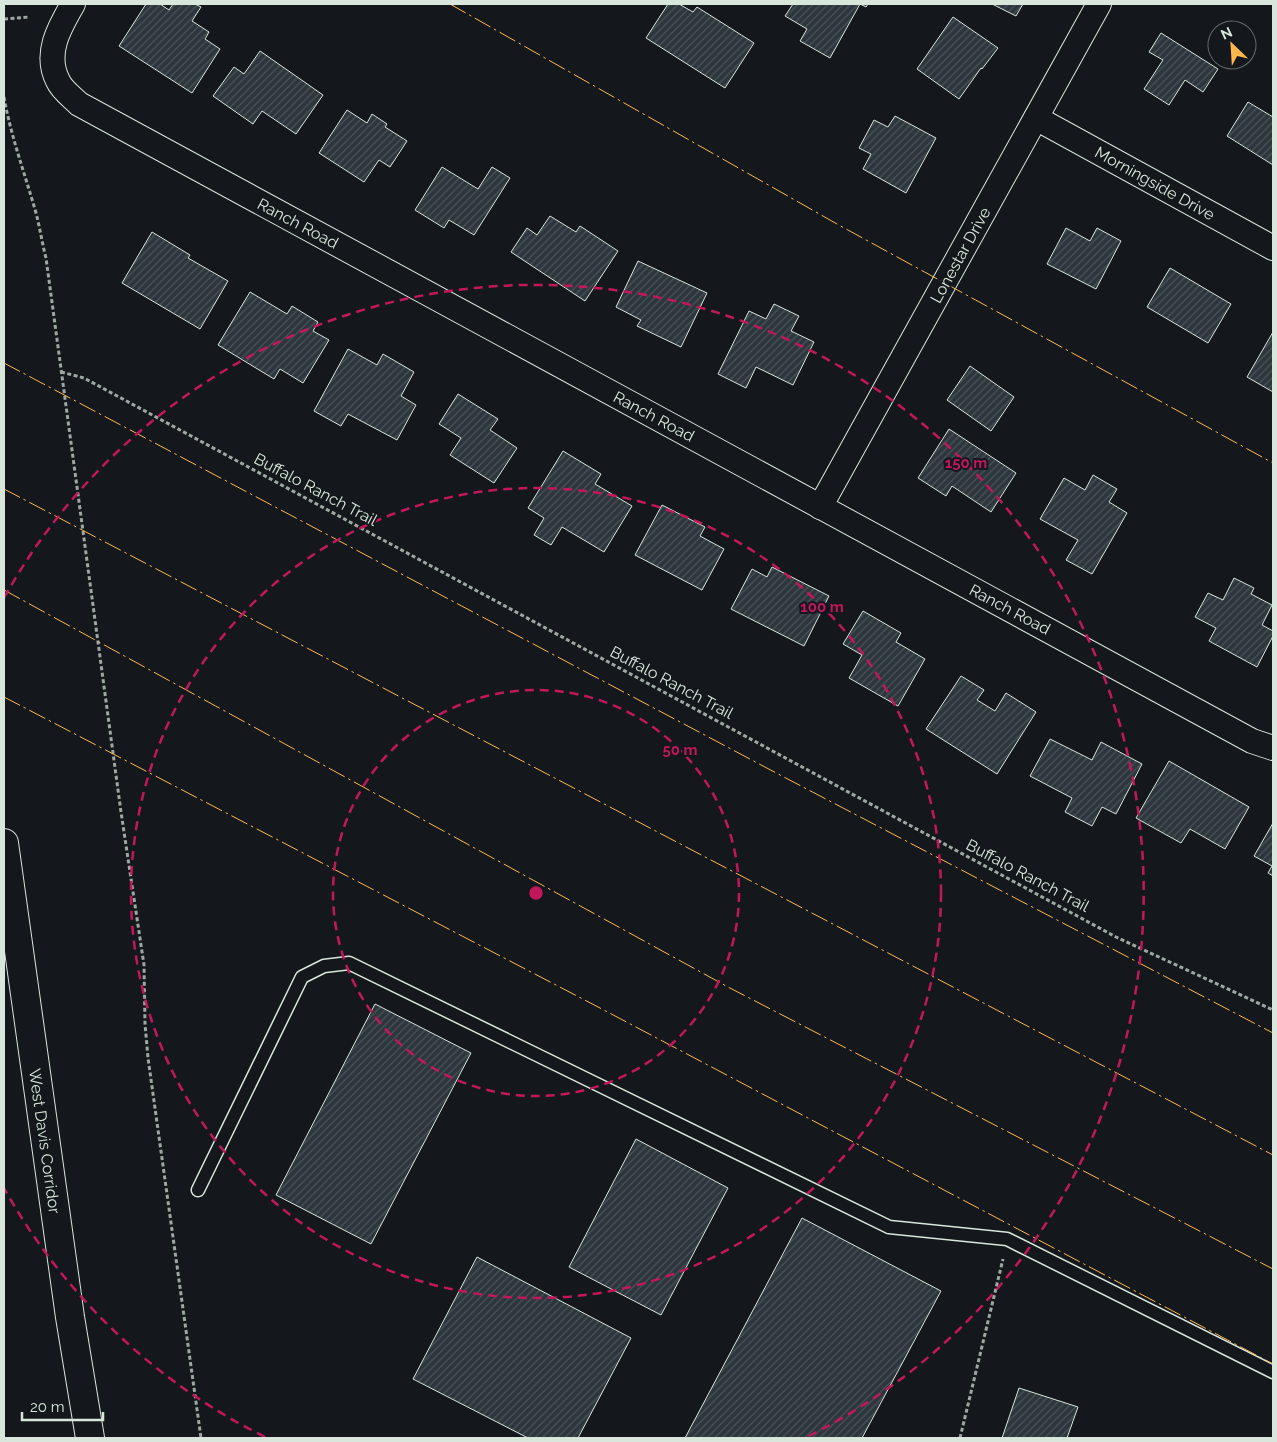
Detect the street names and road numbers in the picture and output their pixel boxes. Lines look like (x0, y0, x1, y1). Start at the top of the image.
street label: Morningside Drive (1092, 143, 1218, 224)
street label: Ranch Road (254, 194, 342, 253)
street label: Lonestar Drive (926, 204, 995, 307)
street label: Ranch Road (610, 387, 698, 446)
street label: Buffalo Ranch Trail (251, 449, 381, 530)
street label: Ranch Road (966, 580, 1054, 639)
street label: Buffalo Ranch Trail (607, 642, 737, 723)
street label: Buffalo Ranch Trail (963, 835, 1093, 916)
street label: West Davis Corridor (25, 1067, 64, 1215)

